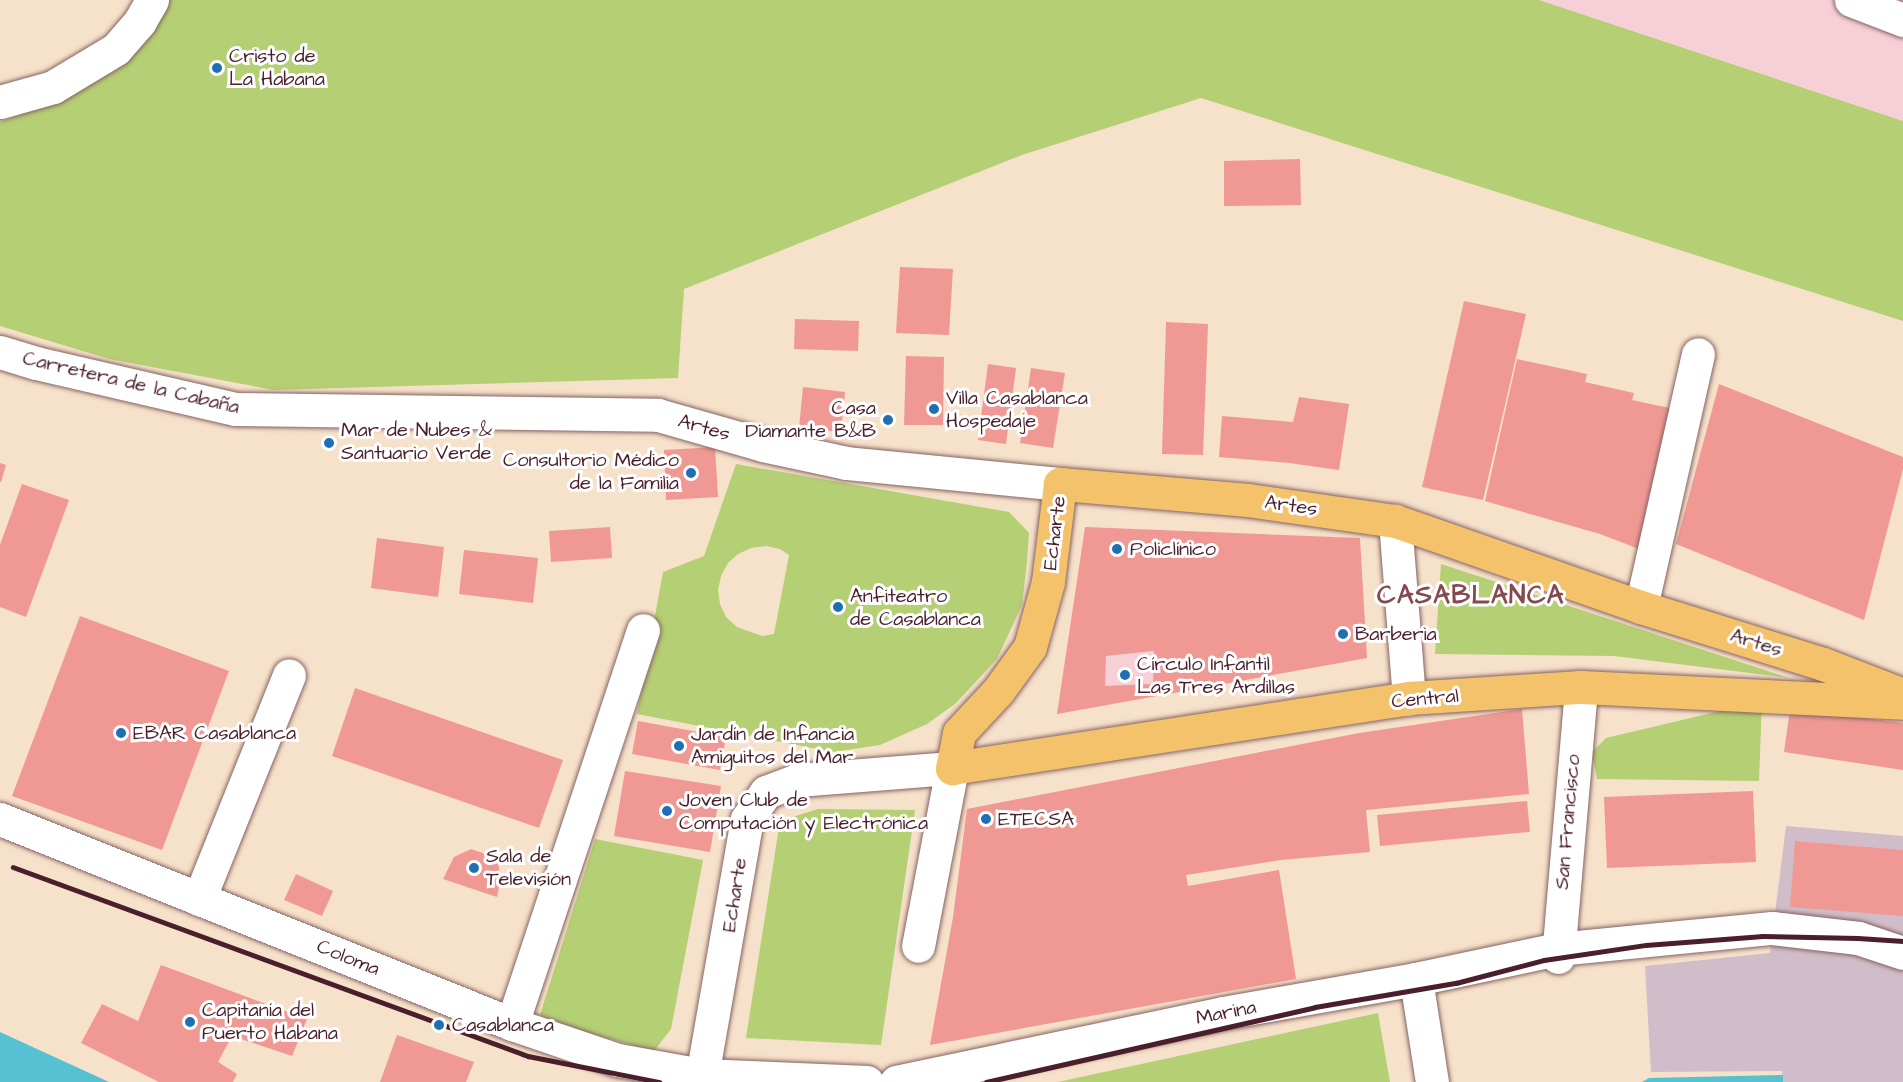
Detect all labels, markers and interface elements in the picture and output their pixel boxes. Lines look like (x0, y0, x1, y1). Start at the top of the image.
place label: Cristo de La Habana (229, 45, 325, 92)
marker: Cristo de La Habana (210, 61, 224, 75)
street label: Carretera de la Cabaña (20, 346, 242, 420)
place label: Villa Casablanca Hospedaje (946, 386, 1088, 433)
place label: Casa Diamante B&B (745, 396, 876, 443)
marker: Villa Casablanca Hospedaje (927, 402, 941, 416)
street label: Artes (675, 409, 733, 447)
marker: Casa Diamante B&B (881, 413, 895, 427)
place label: Mar de Nubes & Santuario Verde (341, 419, 492, 466)
marker: Mar de Nubes & Santuario Verde (322, 436, 336, 450)
place label: Consultorio Médico de la Familia (503, 449, 679, 496)
marker: Consultorio Médico de la Familia (684, 466, 698, 480)
street label: Artes (1263, 490, 1319, 522)
street label: Echarte (1039, 495, 1071, 571)
place label: Policlínico (1130, 537, 1216, 561)
marker: Policlínico (1108, 540, 1126, 558)
district label: CASABLANCA (1377, 580, 1565, 612)
place label: Anfiteatro de Casablanca (850, 584, 981, 631)
marker: Anfiteatro de Casablanca (831, 600, 845, 614)
place label: Barberia (1355, 622, 1437, 646)
street label: Artes (1727, 624, 1785, 662)
marker: Barberia (1336, 627, 1350, 641)
place label: Círculo Infantil Las Tres Ardillas (1137, 652, 1295, 699)
marker: Círculo Infantil Las Tres Ardillas (1118, 668, 1132, 682)
street label: Central (1390, 684, 1460, 714)
place label: EBAR Casablanca (133, 721, 296, 745)
place label: Jardín de Infancia Amiguitos del Mar (691, 722, 854, 769)
marker: EBAR Casablanca (114, 726, 128, 740)
marker: Jardín de Infancia Amiguitos del Mar (672, 739, 686, 753)
street label: San Francisco (1550, 753, 1586, 891)
place label: Joven Club de Computación y Electrónica (679, 788, 928, 835)
marker: Joven Club de Computación y Electrónica (660, 804, 674, 818)
place label: ETECSA (998, 807, 1074, 831)
marker: ETECSA (979, 812, 993, 826)
place label: Sala de Televisión (486, 844, 571, 891)
street label: Echarte (717, 856, 753, 934)
marker: Sala de Televisión (467, 861, 481, 875)
street label: Coloma (313, 935, 383, 981)
street label: Marina (1194, 995, 1258, 1031)
place label: Capitanía del Puerto Habana (202, 999, 338, 1046)
place label: Casablanca (452, 1013, 554, 1037)
marker: Capitanía del Puerto Habana (183, 1015, 197, 1029)
marker: Casablanca (430, 1016, 448, 1034)

